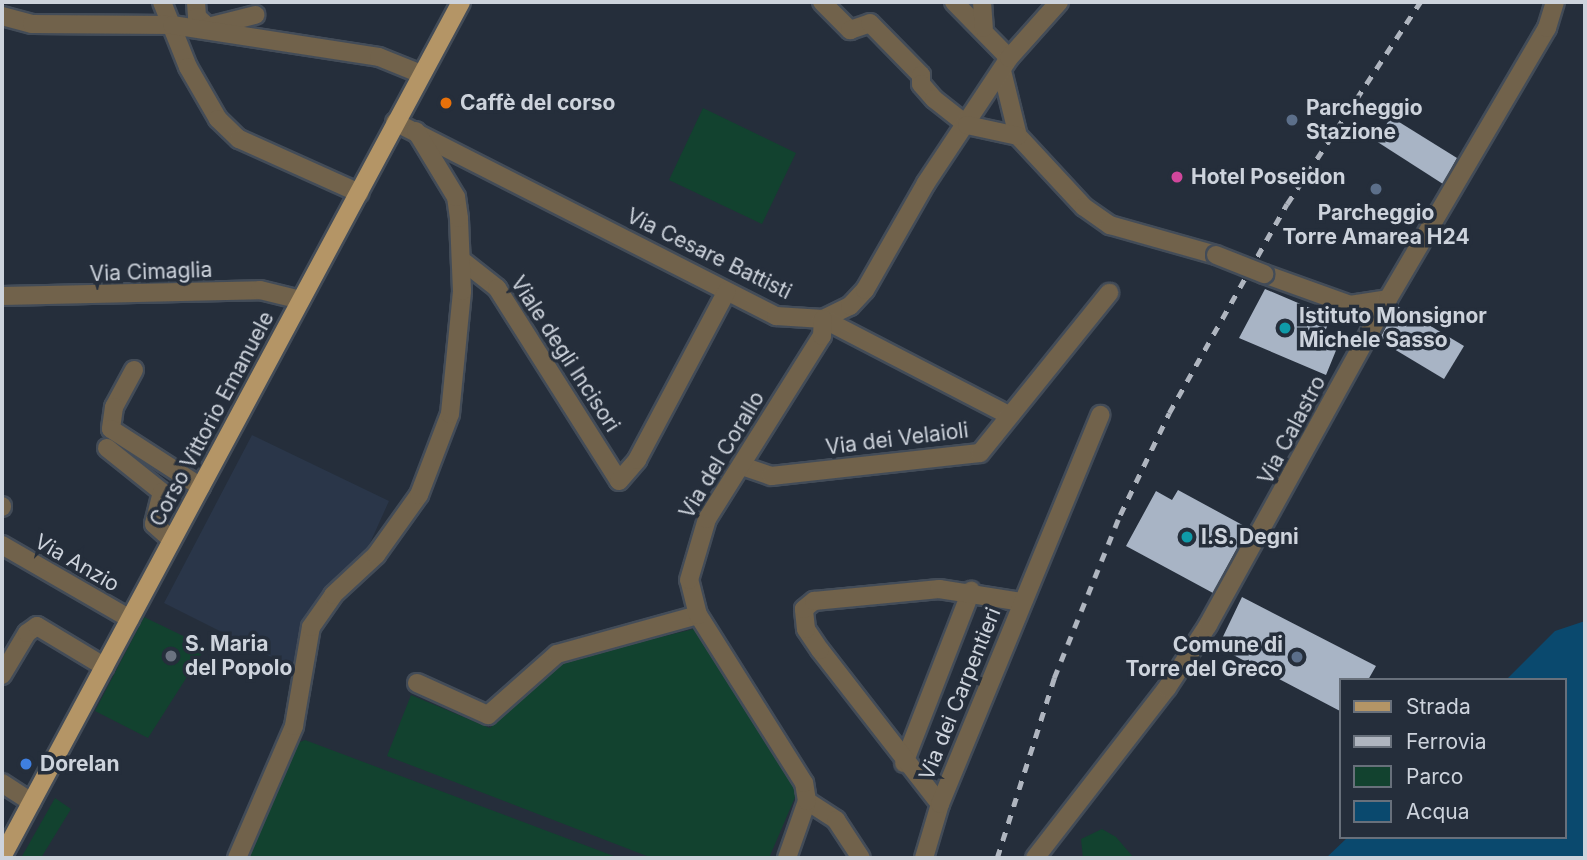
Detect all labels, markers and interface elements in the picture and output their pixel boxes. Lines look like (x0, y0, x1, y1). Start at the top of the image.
place label: Caffè del corso (460, 90, 615, 116)
marker: Caffè del corso (438, 95, 454, 111)
place label: Parcheggio Stazione (1306, 95, 1423, 145)
marker: Parcheggio Stazione (1284, 112, 1300, 128)
place label: Hotel Poseidon (1191, 164, 1346, 190)
marker: Hotel Poseidon (1169, 169, 1185, 185)
marker: Parcheggio Torre Amarea H24 (1368, 181, 1384, 197)
place label: Parcheggio Torre Amarea H24 (1282, 200, 1470, 250)
street label: Via Cesare Battisti (622, 203, 796, 305)
street label: Via Cimaglia (89, 257, 213, 287)
street label: Viale degli Incisori (505, 271, 625, 437)
place label: Istituto Monsignor Michele Sasso (1299, 303, 1487, 353)
street label: Corso Vittorio Emanuele (145, 307, 279, 531)
marker: Istituto Monsignor Michele Sasso (1277, 320, 1293, 336)
street label: Via Calastro (1253, 371, 1331, 489)
street label: Via del Corallo (674, 387, 770, 523)
street label: Via dei Velaioli (824, 418, 970, 460)
place label: I.S. Degni (1201, 524, 1299, 550)
street label: Via Anzio (30, 529, 124, 597)
marker: I.S. Degni (1179, 529, 1195, 545)
street label: Via dei Carpentieri (914, 604, 1006, 784)
place label: S. Maria del Popolo (185, 631, 292, 681)
place label: Comune di Torre del Greco (1126, 632, 1283, 682)
marker: S. Maria del Popolo (163, 648, 179, 664)
marker: Comune di Torre del Greco (1289, 649, 1305, 665)
legend (1338, 678, 1566, 839)
text: Strada (1406, 694, 1471, 719)
text: Ferrovia (1406, 729, 1486, 754)
place label: Dorelan (40, 751, 120, 777)
marker: Dorelan (18, 756, 34, 772)
text: Parco (1406, 764, 1463, 789)
text: Acqua (1406, 799, 1470, 824)

